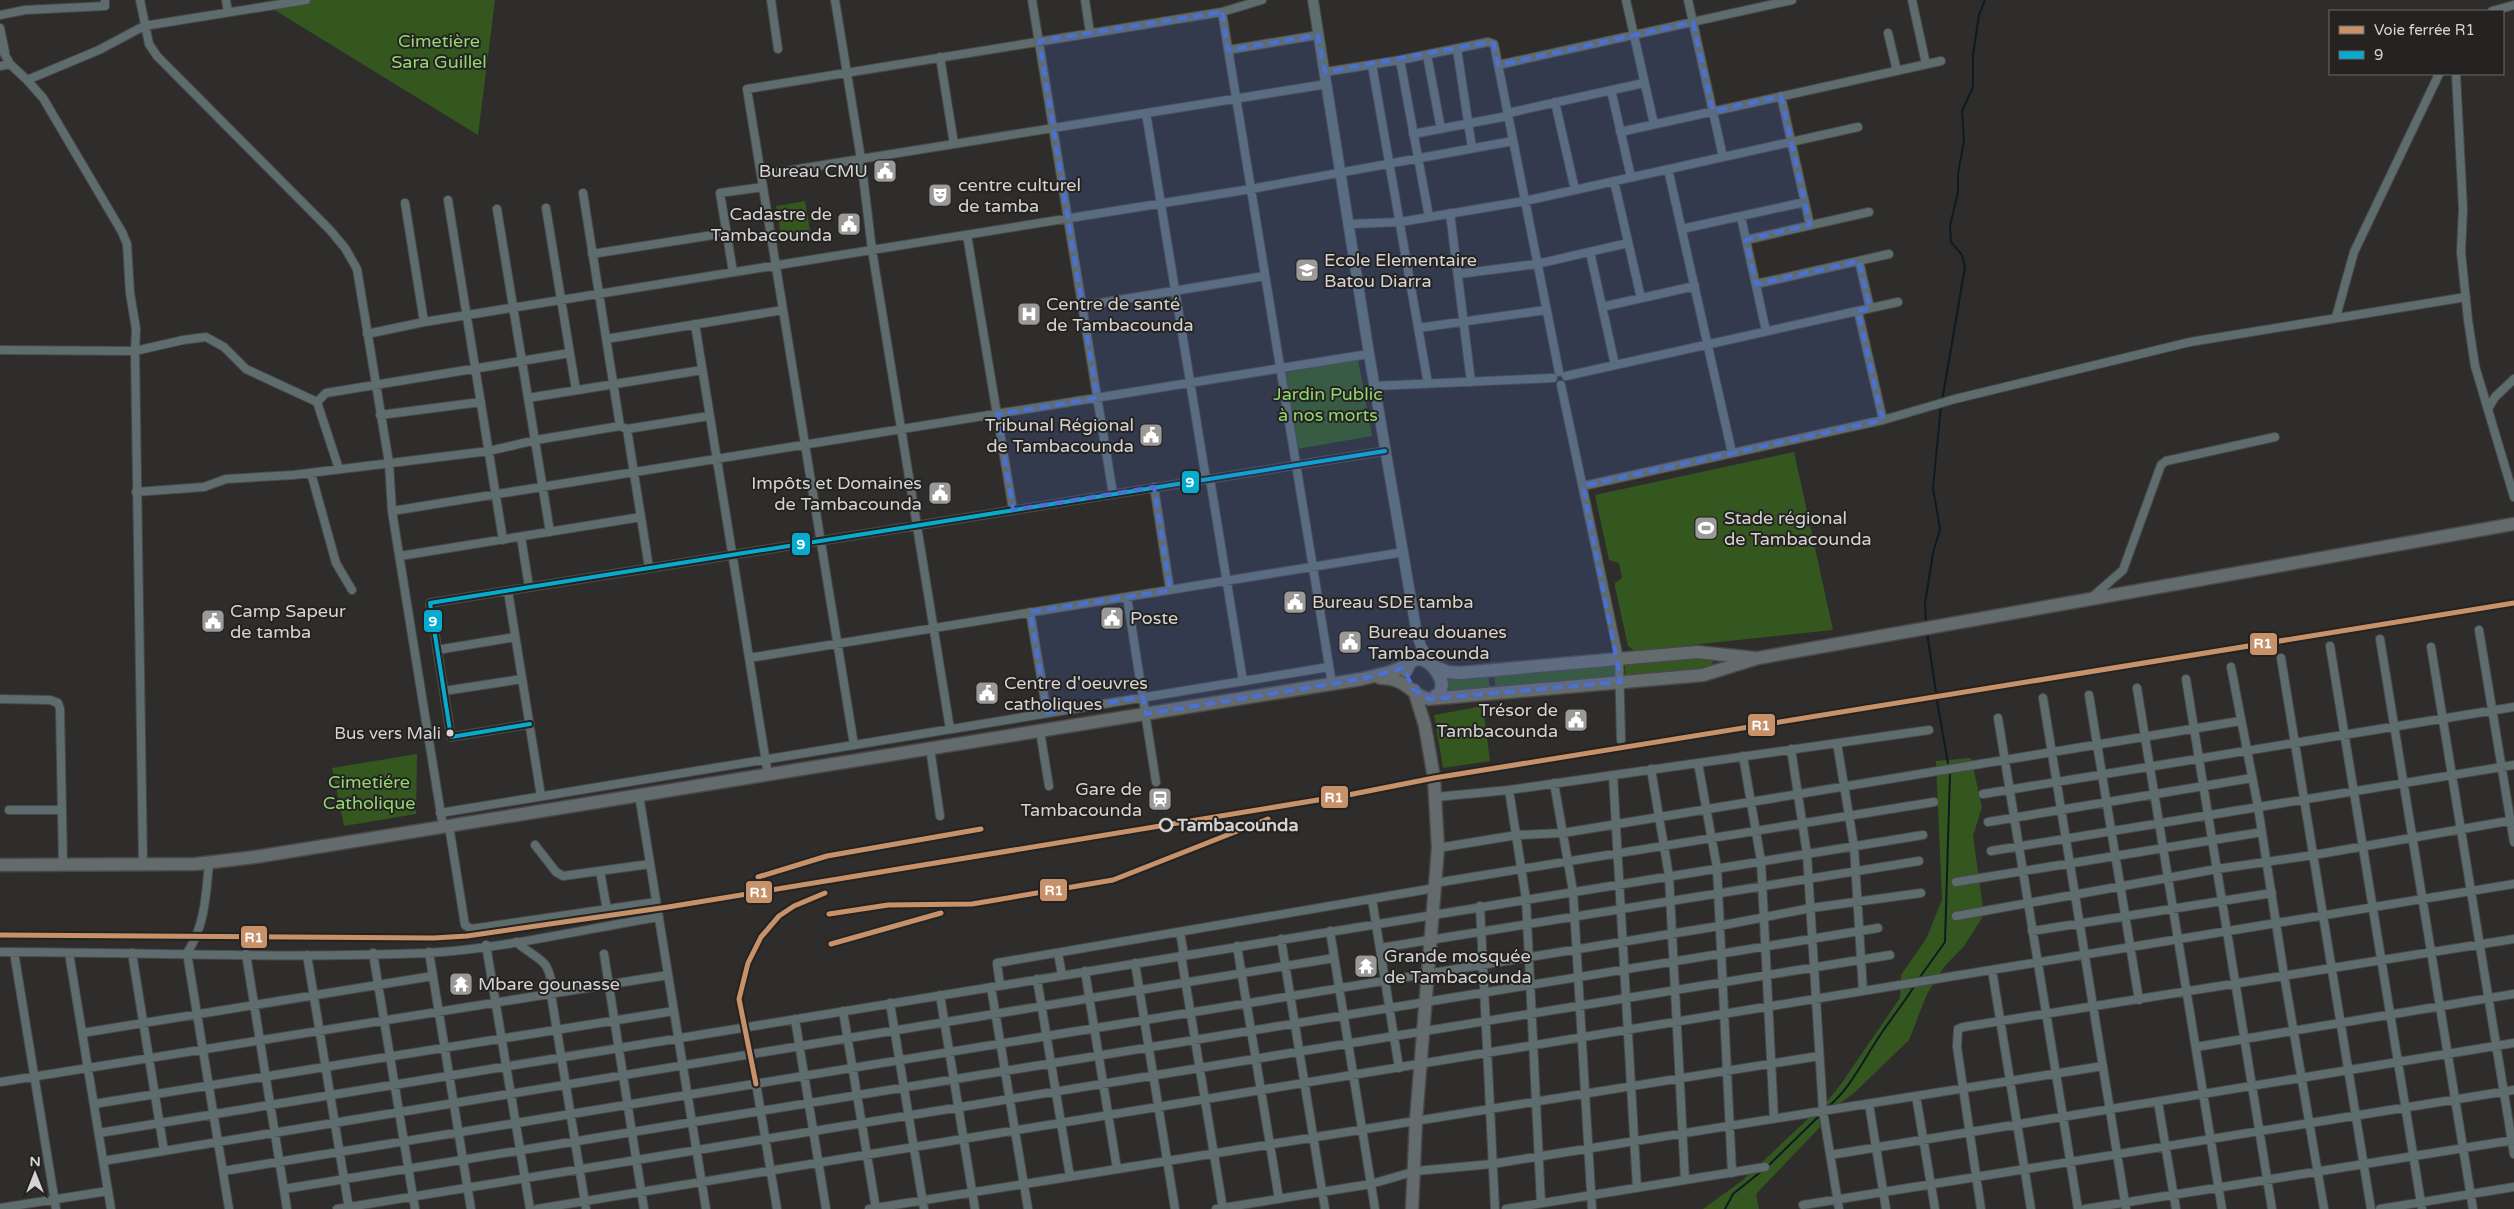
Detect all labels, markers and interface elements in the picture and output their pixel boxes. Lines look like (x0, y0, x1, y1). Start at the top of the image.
legend (2329, 10, 2504, 75)
text: Voie ferrée R1 (2374, 21, 2475, 39)
park label: Cimetière Sara Guillel (391, 30, 487, 73)
text: 9 (2374, 46, 2383, 64)
public building icon: Bureau CMU (872, 158, 898, 184)
place label: Bureau CMU (759, 160, 868, 182)
place label: centre culturel de tamba (958, 174, 1081, 217)
theatre icon: centre culturel de tamba (927, 182, 953, 208)
place label: Cadastre de Tambacounda (711, 203, 832, 246)
public building icon: Cadastre de Tambacounda (836, 211, 862, 237)
place label: Ecole Elementaire Batou Diarra (1324, 249, 1477, 292)
school or university icon: Ecole Elementaire Batou Diarra (1294, 257, 1320, 283)
place label: Centre de santé de Tambacounda (1046, 293, 1194, 336)
hospital icon: Centre de santé de Tambacounda (1016, 301, 1042, 327)
park label: Jardin Public à nos morts (1273, 383, 1383, 426)
place label: Tribunal Régional de Tambacounda (985, 414, 1134, 457)
public building icon: Tribunal Régional de Tambacounda (1138, 422, 1164, 448)
line badge: 9 (1181, 470, 1200, 494)
place label: Impôts et Domaines de Tambacounda (751, 472, 922, 515)
text: 9 (1186, 474, 1195, 491)
public building icon: Impôts et Domaines de Tambacounda (927, 480, 953, 506)
place label: Stade régional de Tambacounda (1724, 507, 1872, 550)
sports icon: Stade régional de Tambacounda (1693, 515, 1719, 541)
line badge: 9 (791, 532, 811, 556)
text: 9 (797, 536, 806, 553)
public building icon: Bureau SDE tamba (1282, 589, 1308, 615)
place label: Bureau SDE tamba (1312, 591, 1474, 613)
place label: Camp Sapeur de tamba (230, 600, 346, 643)
public building icon: Poste (1099, 605, 1125, 631)
place label: Poste (1130, 607, 1178, 629)
public building icon: Camp Sapeur de tamba (200, 608, 226, 634)
line badge: 9 (423, 609, 443, 633)
text: 9 (429, 613, 438, 630)
place label: Bureau douanes Tambacounda (1368, 621, 1507, 664)
public building icon: Bureau douanes Tambacounda (1337, 629, 1363, 655)
line badge: R1 (2249, 632, 2278, 656)
text: R1 (2254, 635, 2272, 652)
place label: Centre d'oeuvres catholiques (1004, 672, 1148, 715)
public building icon: Centre d'oeuvres catholiques (974, 680, 1000, 706)
place label: Trésor de Tambacounda (1437, 699, 1558, 742)
public building icon: Trésor de Tambacounda (1563, 707, 1589, 733)
line badge: R1 (1747, 713, 1776, 737)
text: R1 (1752, 717, 1770, 734)
place label: Bus vers Mali (334, 723, 441, 744)
marker: Bus vers Mali (445, 728, 455, 738)
park label: Cimetiére Catholique (323, 771, 415, 814)
place label: Gare de Tambacounda (1021, 778, 1142, 821)
line badge: R1 (1320, 785, 1349, 809)
station icon: Gare de Tambacounda (1147, 786, 1173, 812)
text: R1 (1325, 789, 1343, 806)
place label: Tambacounda (1176, 814, 1299, 836)
marker: Tambacounda (1159, 818, 1173, 832)
line badge: R1 (1039, 878, 1068, 902)
line badge: R1 (745, 880, 773, 904)
text: R1 (1045, 882, 1063, 899)
text: R1 (750, 884, 768, 901)
line badge: R1 (240, 925, 268, 949)
text: R1 (245, 929, 263, 946)
place label: Grande mosquée de Tambacounda (1384, 945, 1532, 988)
temple icon: Grande mosquée de Tambacounda (1353, 953, 1379, 979)
temple icon: Mbare gounasse (448, 971, 474, 997)
place label: Mbare gounasse (478, 973, 620, 995)
north arrow (10, 1149, 60, 1199)
text: N (29, 1153, 41, 1170)

